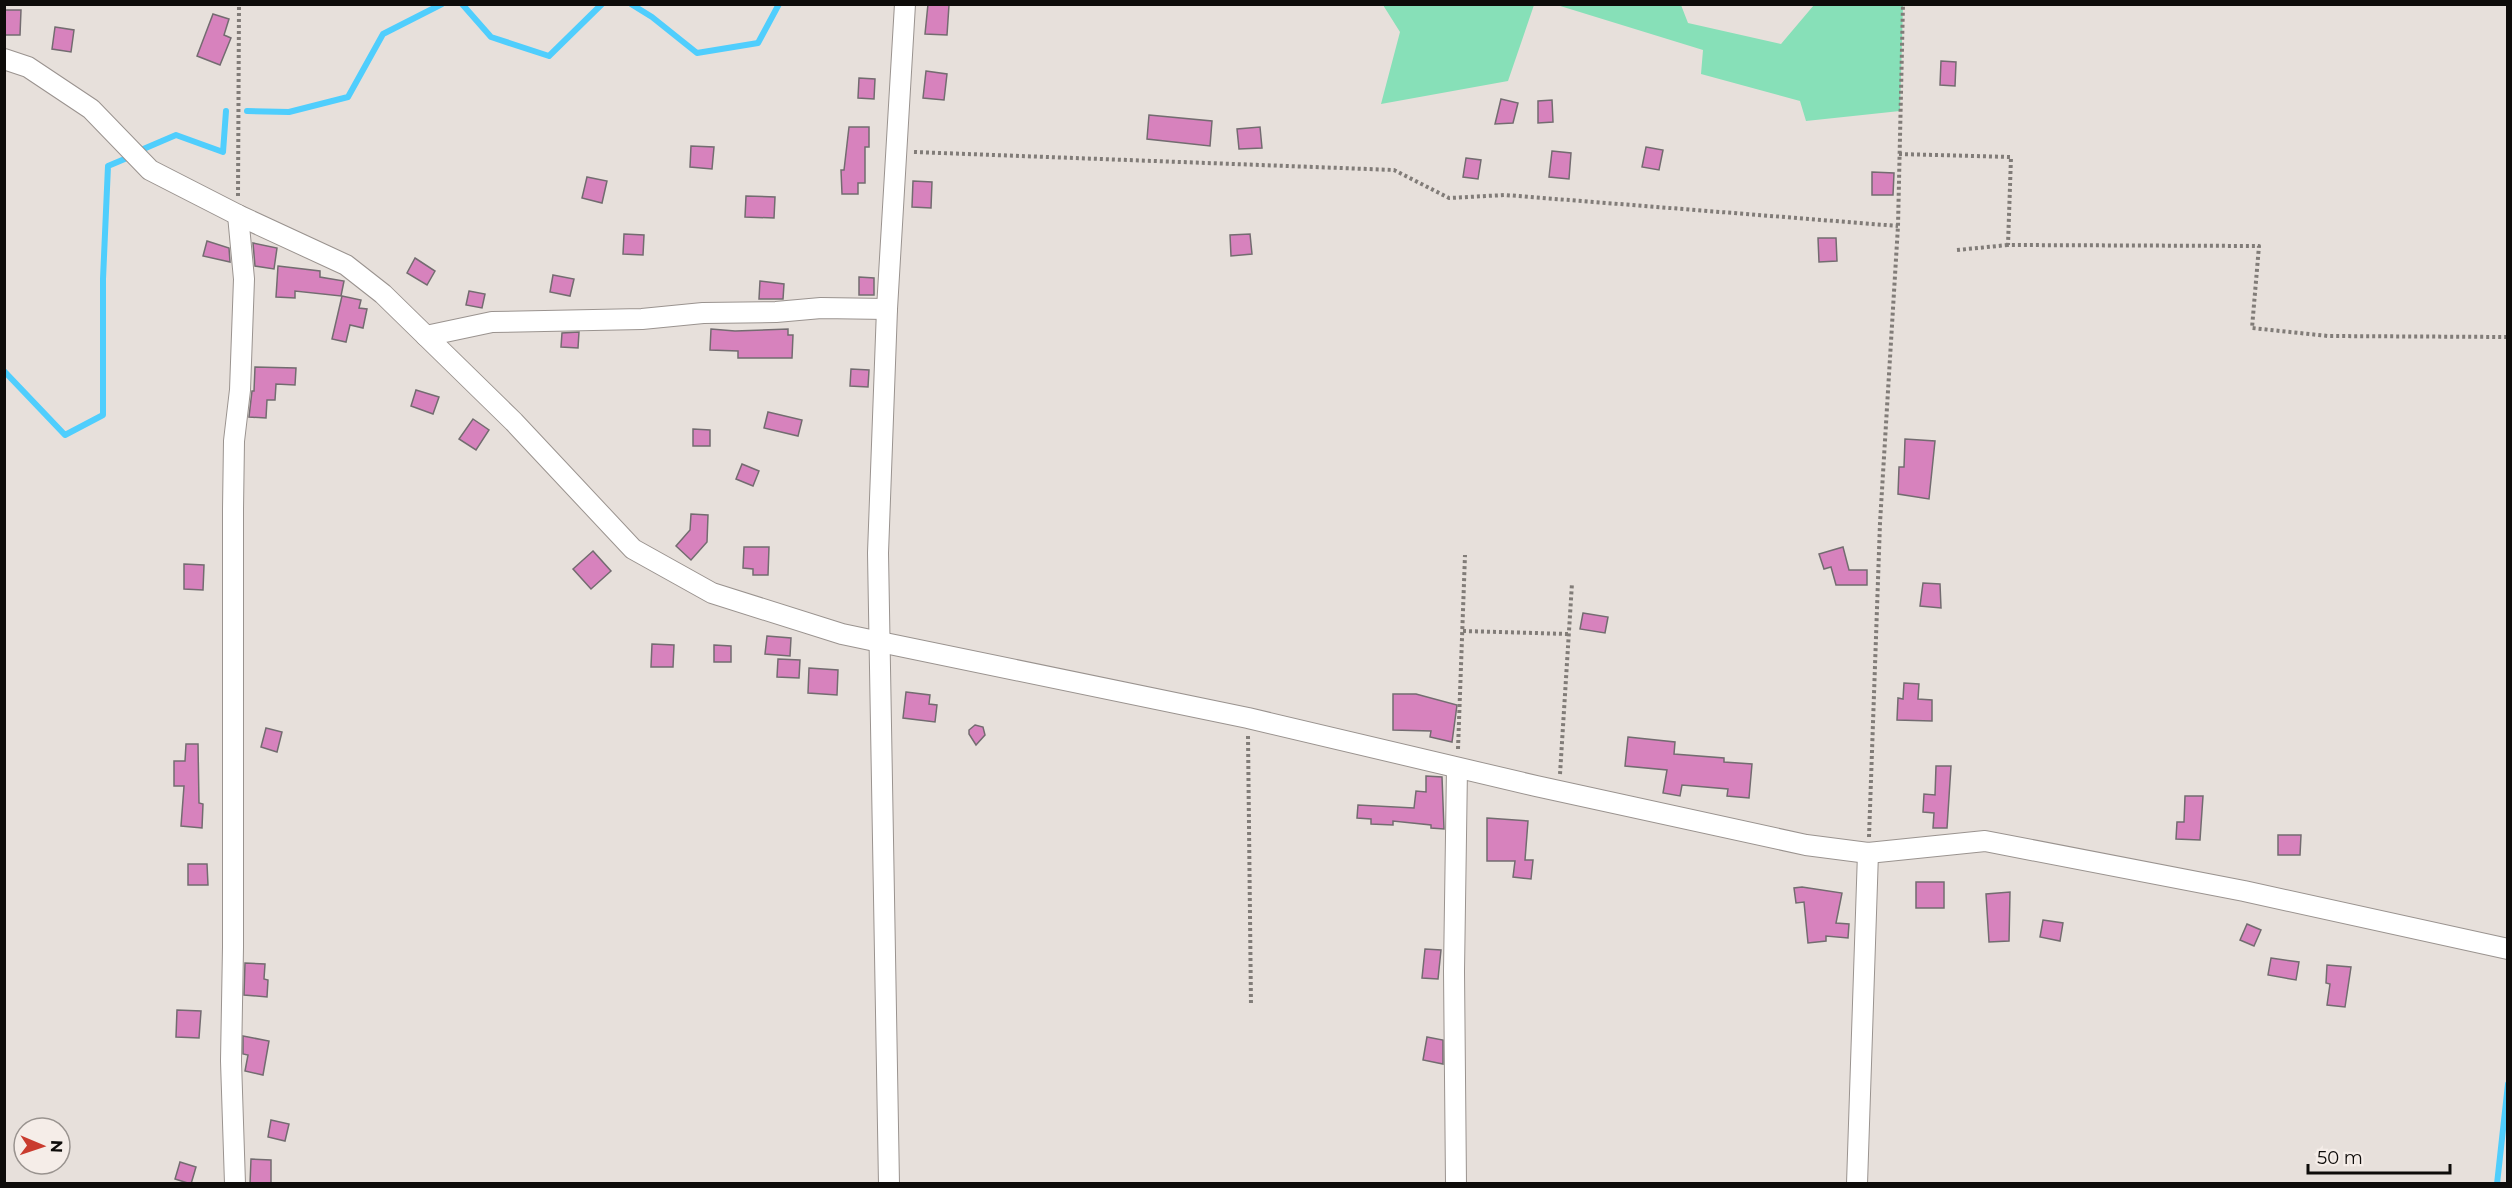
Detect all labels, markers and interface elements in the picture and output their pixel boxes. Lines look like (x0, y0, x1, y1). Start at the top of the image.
north arrow (12, 1116, 72, 1176)
scale bar (2308, 1137, 2450, 1175)
text: N (47, 1140, 66, 1153)
text: 50 m (2317, 1147, 2363, 1169)

